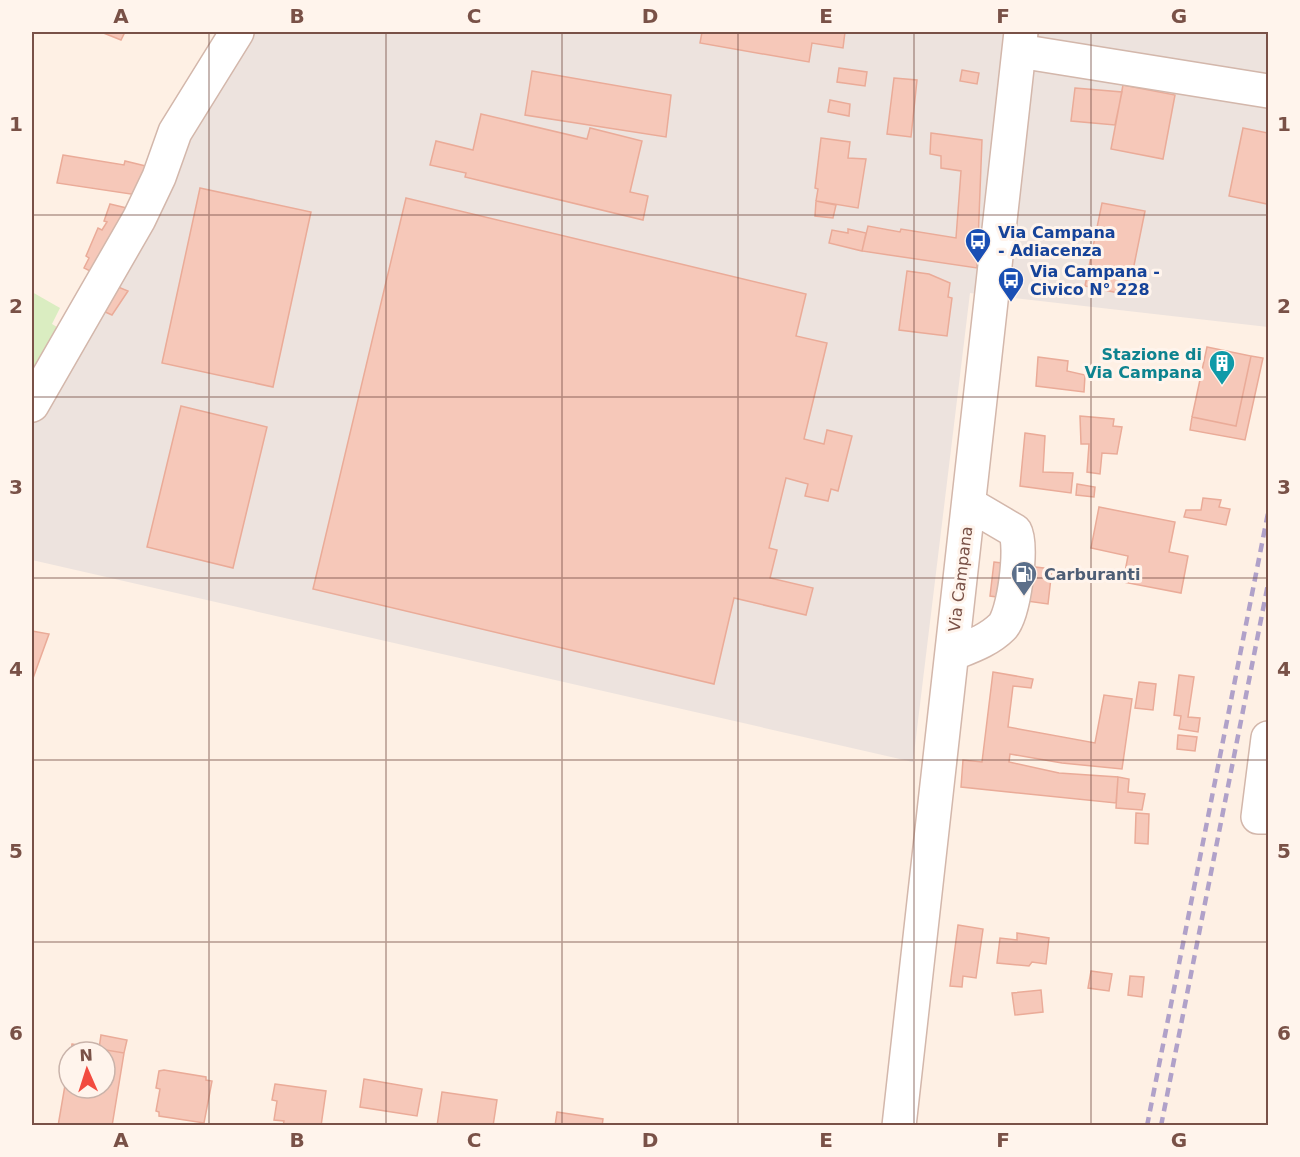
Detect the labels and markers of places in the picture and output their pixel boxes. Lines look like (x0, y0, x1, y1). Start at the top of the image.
place label: Via Campana - Adiacenza (998, 223, 1116, 260)
bus stop icon: Via Campana - Adiacenza (963, 226, 993, 264)
place label: Via Campana - Civico N° 228 (1030, 262, 1160, 299)
bus stop icon: Via Campana - Civico N° 228 (996, 265, 1026, 303)
place label: Stazione di Via Campana (1084, 345, 1202, 382)
building icon: Stazione di Via Campana (1207, 348, 1237, 386)
fuel station icon: Carburanti (1009, 559, 1039, 597)
place label: Carburanti (1044, 565, 1140, 584)

